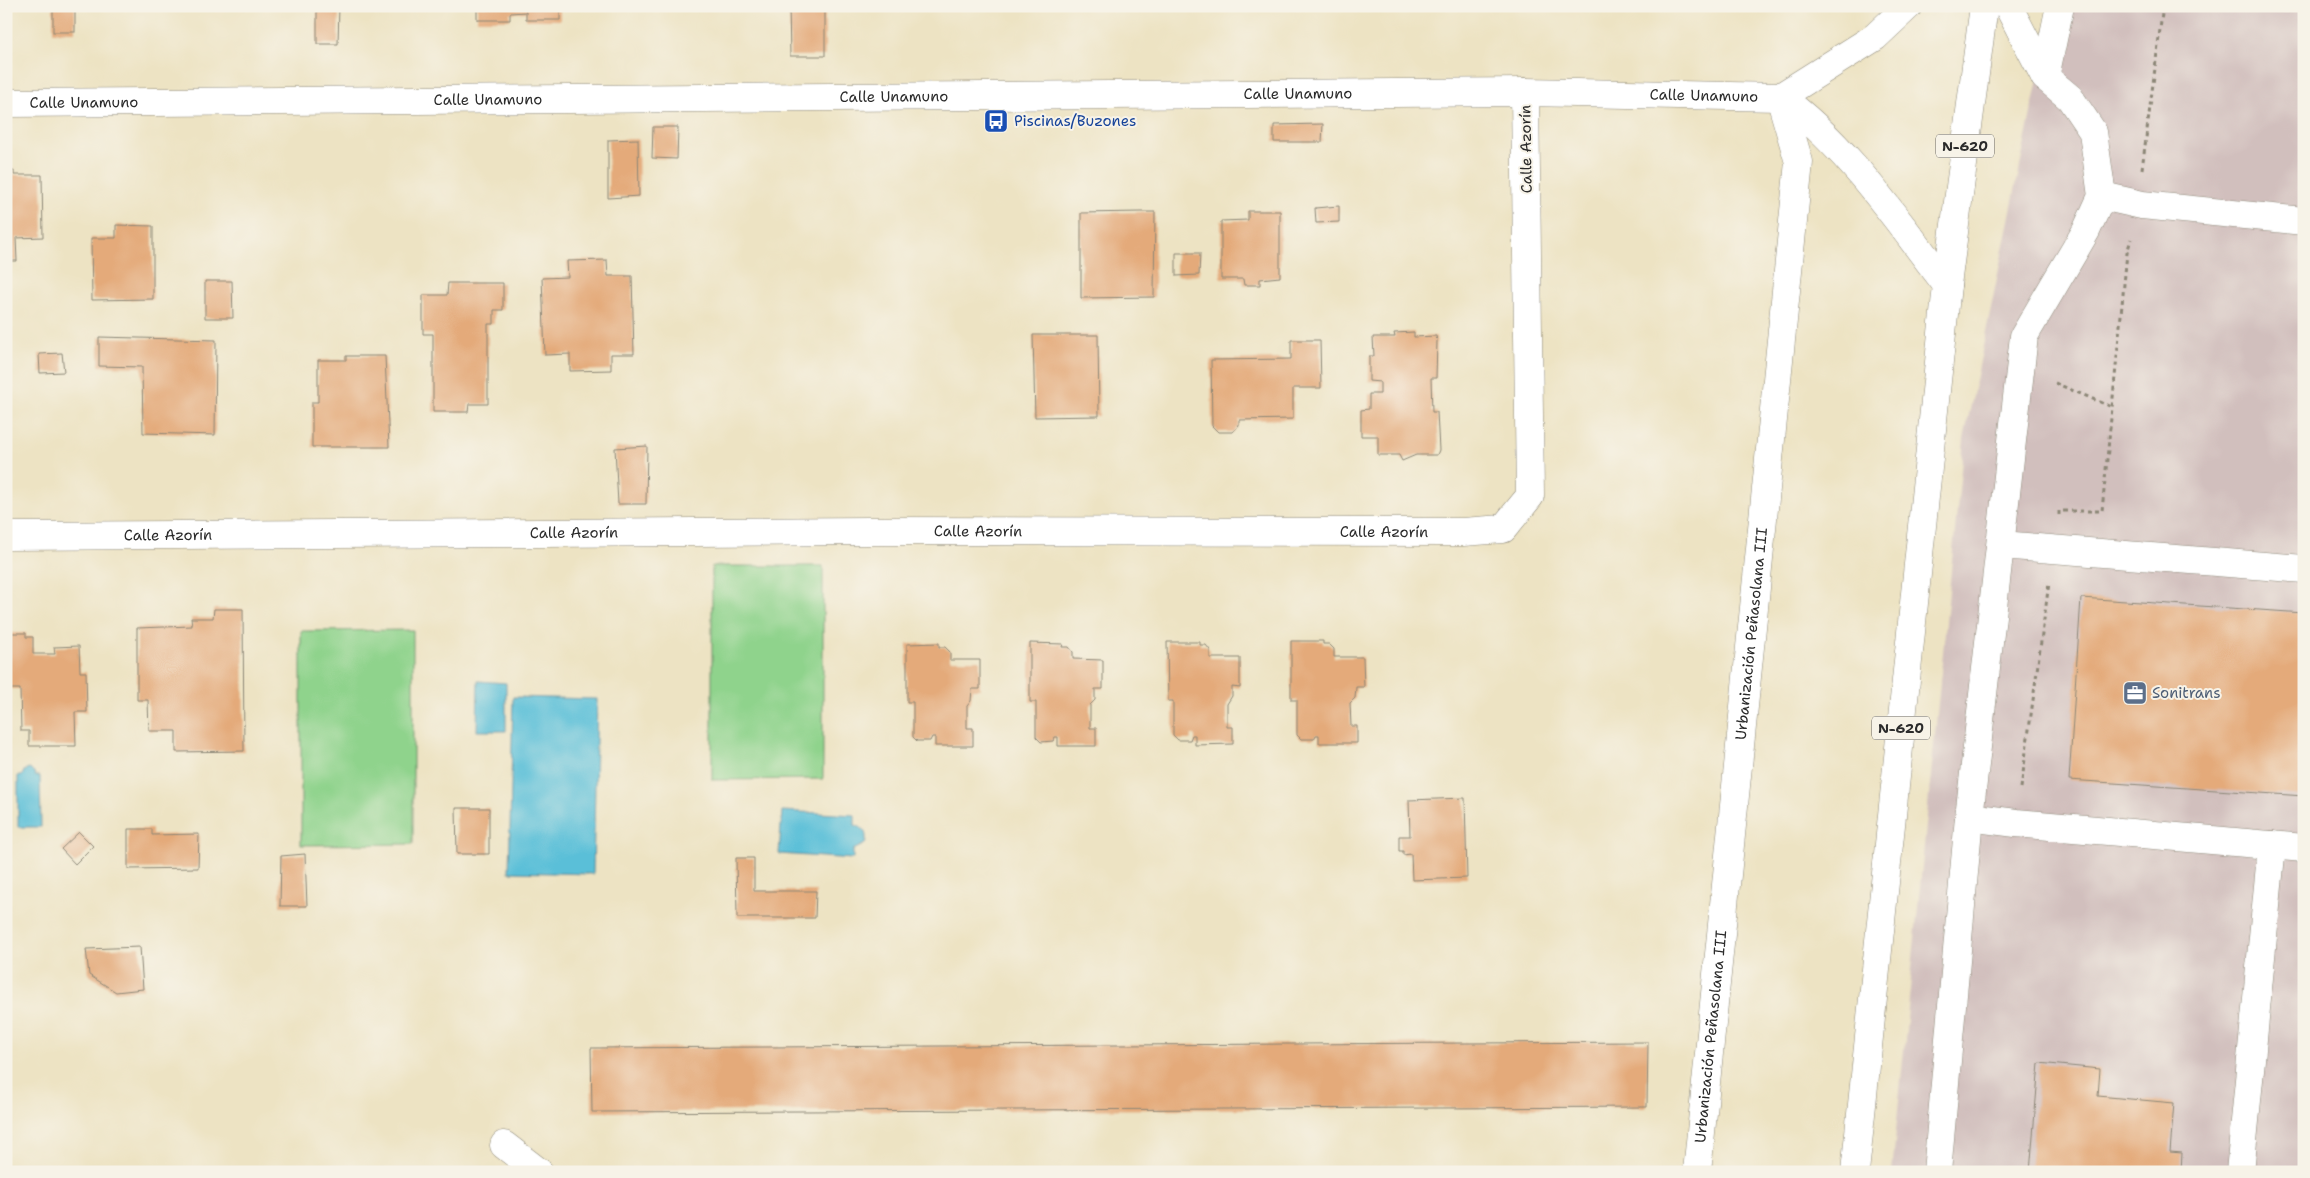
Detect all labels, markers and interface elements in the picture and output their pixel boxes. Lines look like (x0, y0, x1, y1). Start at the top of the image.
street label: Calle Unamuno (1243, 83, 1352, 104)
street label: Calle Unamuno (1649, 84, 1759, 107)
street label: Calle Unamuno (839, 86, 948, 107)
street label: Calle Unamuno (434, 89, 542, 110)
street label: Calle Unamuno (30, 92, 138, 113)
street label: Calle Azorín (1515, 105, 1537, 193)
bus stop icon: Piscinas/Buzones (983, 108, 1009, 134)
place label: Piscinas/Buzones (1014, 111, 1136, 131)
road number: N-620 (1936, 134, 1994, 158)
street label: Calle Azorín (934, 521, 1022, 541)
street label: Calle Azorín (530, 522, 618, 543)
street label: Calle Azorín (1340, 522, 1428, 542)
street label: Calle Azorín (124, 525, 212, 545)
street label: Urbanización Peñasolana III (1731, 526, 1772, 741)
office icon: Sonitrans (2122, 680, 2148, 706)
place label: Sonitrans (2152, 683, 2221, 703)
road number: N-620 (1872, 716, 1930, 740)
street label: Urbanización Peñasolana III (1690, 929, 1731, 1144)

